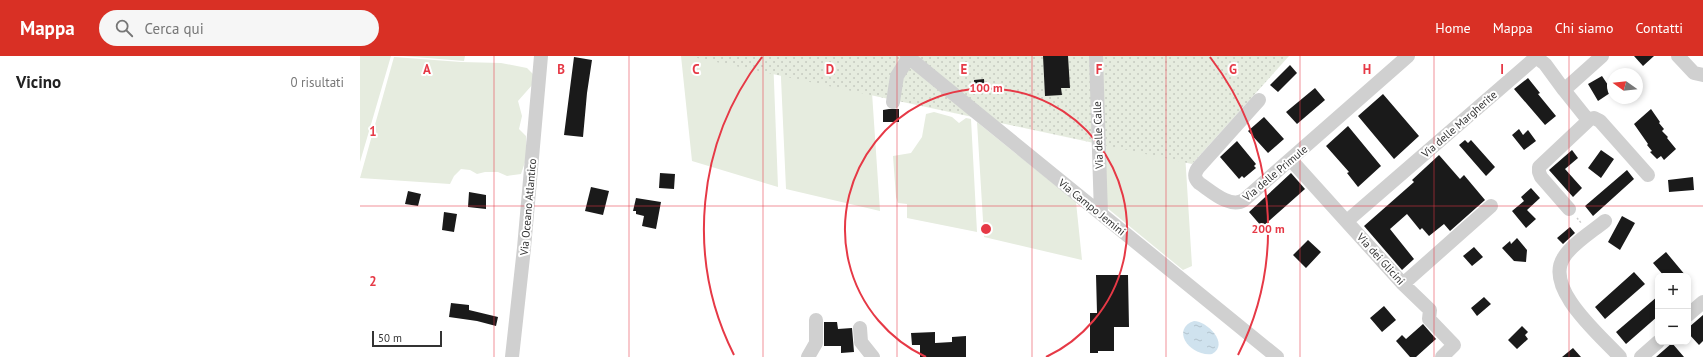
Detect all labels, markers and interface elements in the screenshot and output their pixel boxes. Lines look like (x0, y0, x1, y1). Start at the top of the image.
search box (99, 10, 379, 46)
text: Mappa (20, 16, 75, 40)
icon: search (113, 17, 135, 39)
text: Cerca qui (145, 19, 204, 38)
text: Home (1435, 19, 1471, 37)
text: Mappa (1493, 19, 1533, 37)
text: Chi siamo (1555, 19, 1613, 37)
text: Contatti (1635, 19, 1683, 37)
text: A (423, 61, 431, 78)
text: B (557, 61, 565, 78)
text: C (692, 61, 700, 78)
text: D (826, 61, 834, 78)
text: E (961, 61, 968, 78)
text: F (1096, 61, 1103, 78)
text: G (1229, 61, 1237, 78)
text: H (1363, 61, 1371, 78)
text: I (1500, 61, 1504, 78)
north arrow (1607, 68, 1643, 104)
text: Vicino (16, 71, 61, 93)
text: 0 risultati (291, 74, 344, 91)
text: 100 m (969, 80, 1003, 95)
street label: Via delle Margherite (1418, 87, 1500, 161)
street label: Via delle Calle (1090, 101, 1106, 170)
text: 1 (369, 123, 377, 140)
street label: Via delle Primule (1239, 142, 1311, 205)
street label: Via Oceano Atlantico (517, 158, 539, 257)
street label: Via Campo Jemini (1055, 175, 1128, 238)
text: 200 m (1251, 221, 1285, 236)
centre of rings (979, 222, 993, 236)
street label: Via dei Glicini (1353, 230, 1408, 288)
text: 2 (369, 273, 377, 290)
map controls (1655, 273, 1691, 345)
button: + (1655, 273, 1691, 309)
button: − (1655, 309, 1691, 345)
scale bar (372, 329, 442, 348)
text: 50 m (378, 331, 402, 345)

